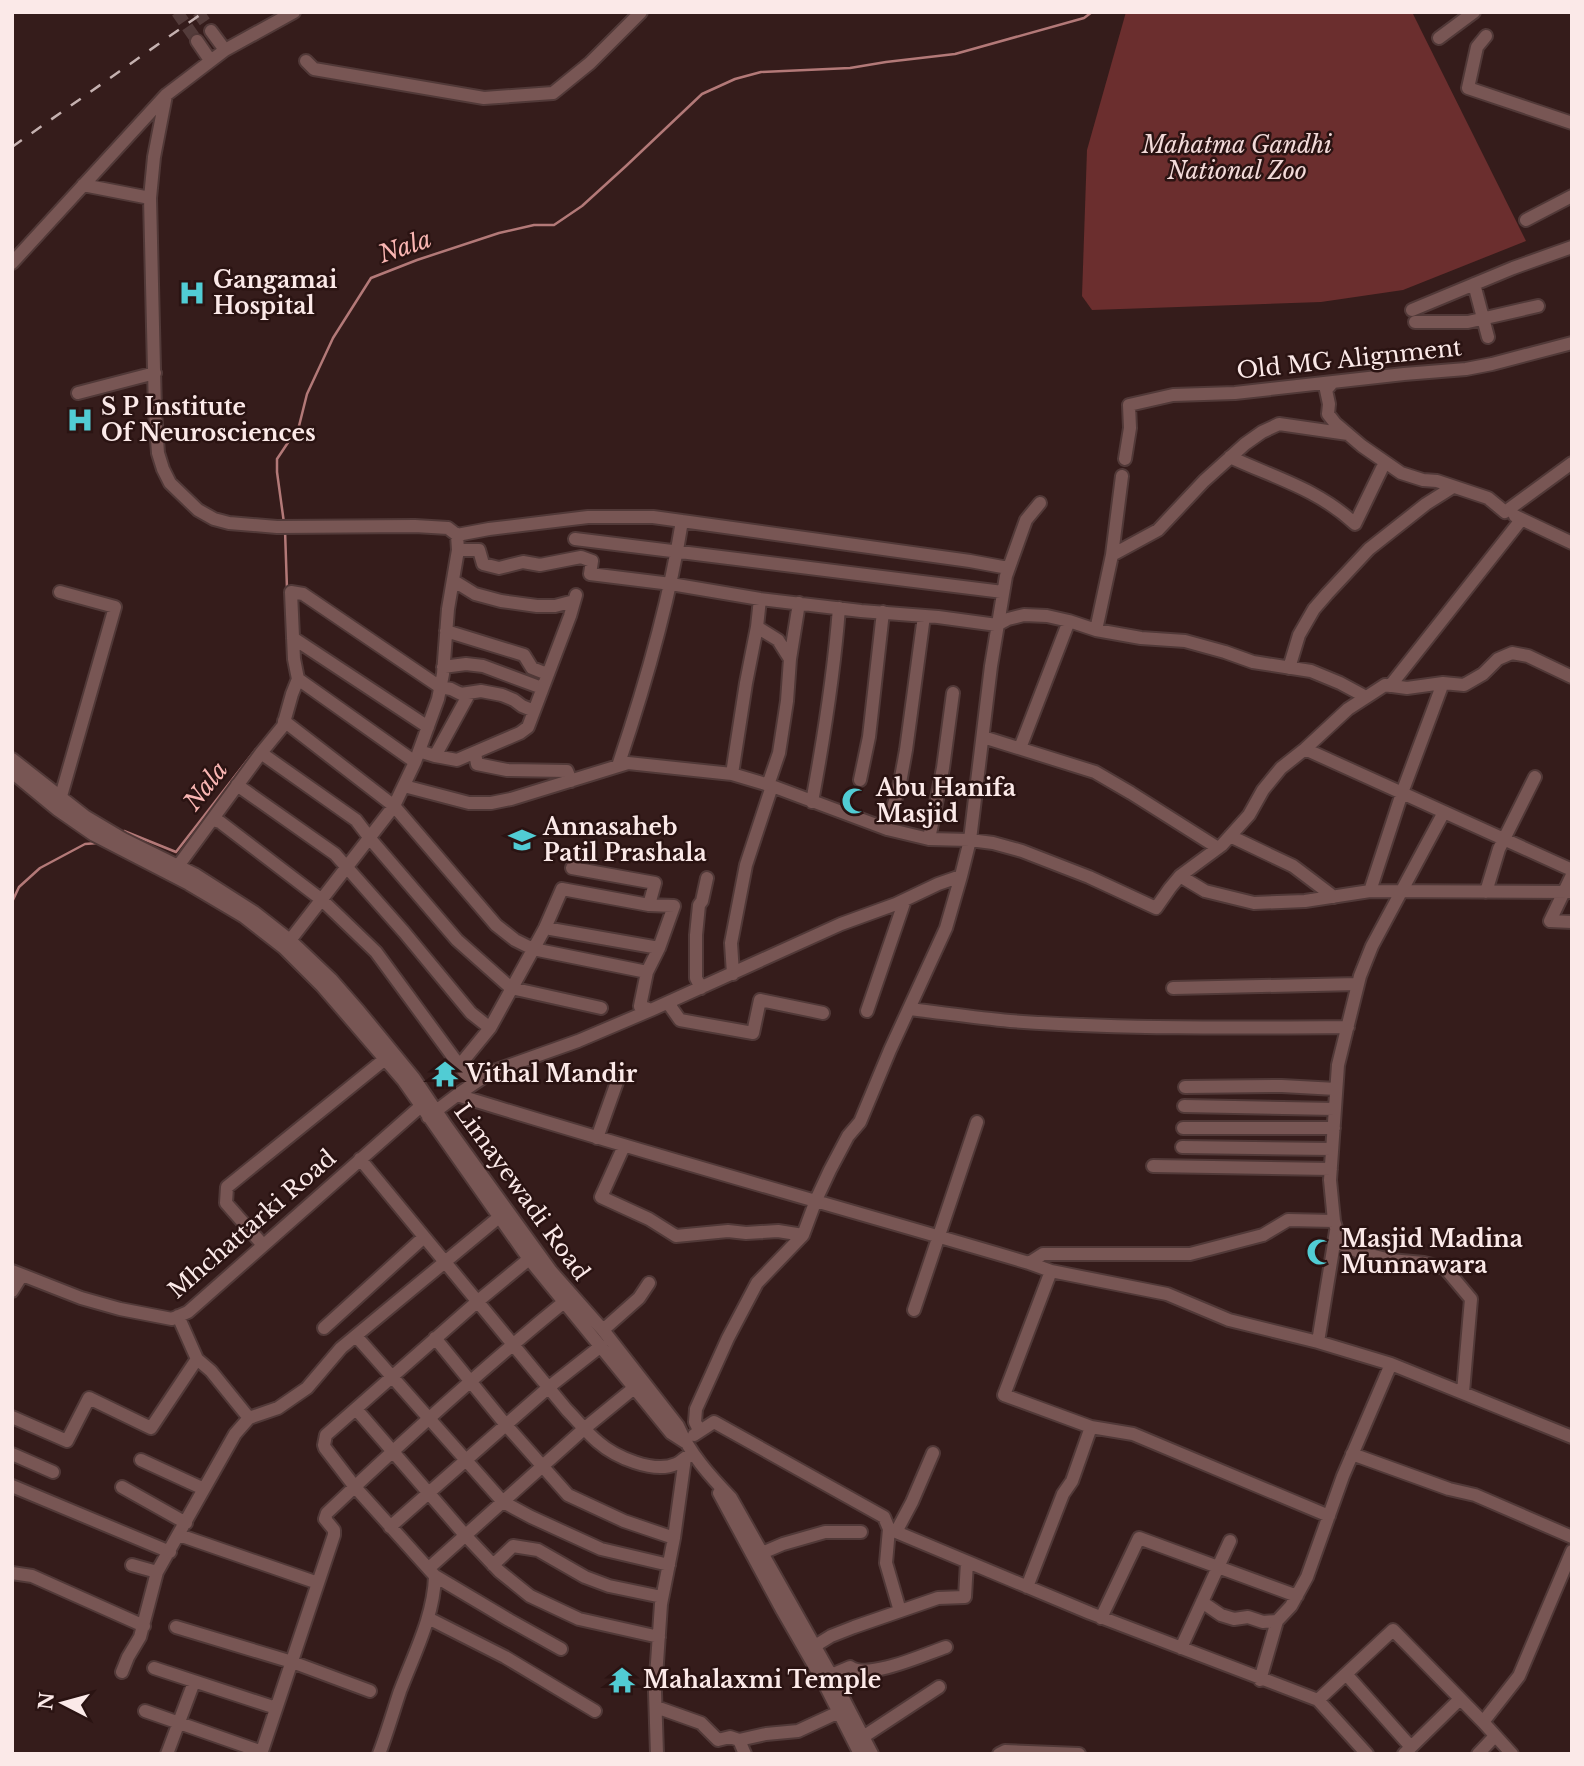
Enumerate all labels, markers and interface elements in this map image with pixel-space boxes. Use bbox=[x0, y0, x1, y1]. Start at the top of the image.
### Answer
park label: Mahatma Gandhi National Zoo bbox=[1141, 131, 1332, 185]
water label: Nala bbox=[374, 224, 435, 269]
place label: Gangamai Hospital bbox=[213, 266, 337, 320]
hospital icon: Gangamai Hospital bbox=[177, 278, 207, 308]
street label: Old MG Alignment bbox=[1235, 333, 1463, 385]
place label: S P Institute Of Neurosciences bbox=[101, 393, 316, 447]
hospital icon: S P Institute Of Neurosciences bbox=[65, 405, 95, 435]
water label: Nala bbox=[177, 755, 234, 817]
place label: Abu Hanifa Masjid bbox=[875, 774, 1016, 828]
mosque icon: Abu Hanifa Masjid bbox=[840, 786, 870, 816]
place label: Annasaheb Patil Prashala bbox=[542, 813, 707, 867]
school or university icon: Annasaheb Patil Prashala bbox=[507, 825, 537, 855]
temple icon: Vithal Mandir bbox=[430, 1059, 460, 1089]
place label: Vithal Mandir bbox=[465, 1060, 638, 1088]
street label: Limayewadi Road bbox=[448, 1098, 596, 1286]
street label: Mhchattarki Road bbox=[163, 1144, 341, 1304]
place label: Masjid Madina Munnawara bbox=[1341, 1225, 1523, 1279]
mosque icon: Masjid Madina Munnawara bbox=[1305, 1237, 1335, 1267]
temple icon: Mahalaxmi Temple bbox=[607, 1665, 637, 1695]
place label: Mahalaxmi Temple bbox=[643, 1666, 881, 1694]
north arrow bbox=[28, 1668, 98, 1738]
text: N bbox=[34, 1691, 59, 1711]

